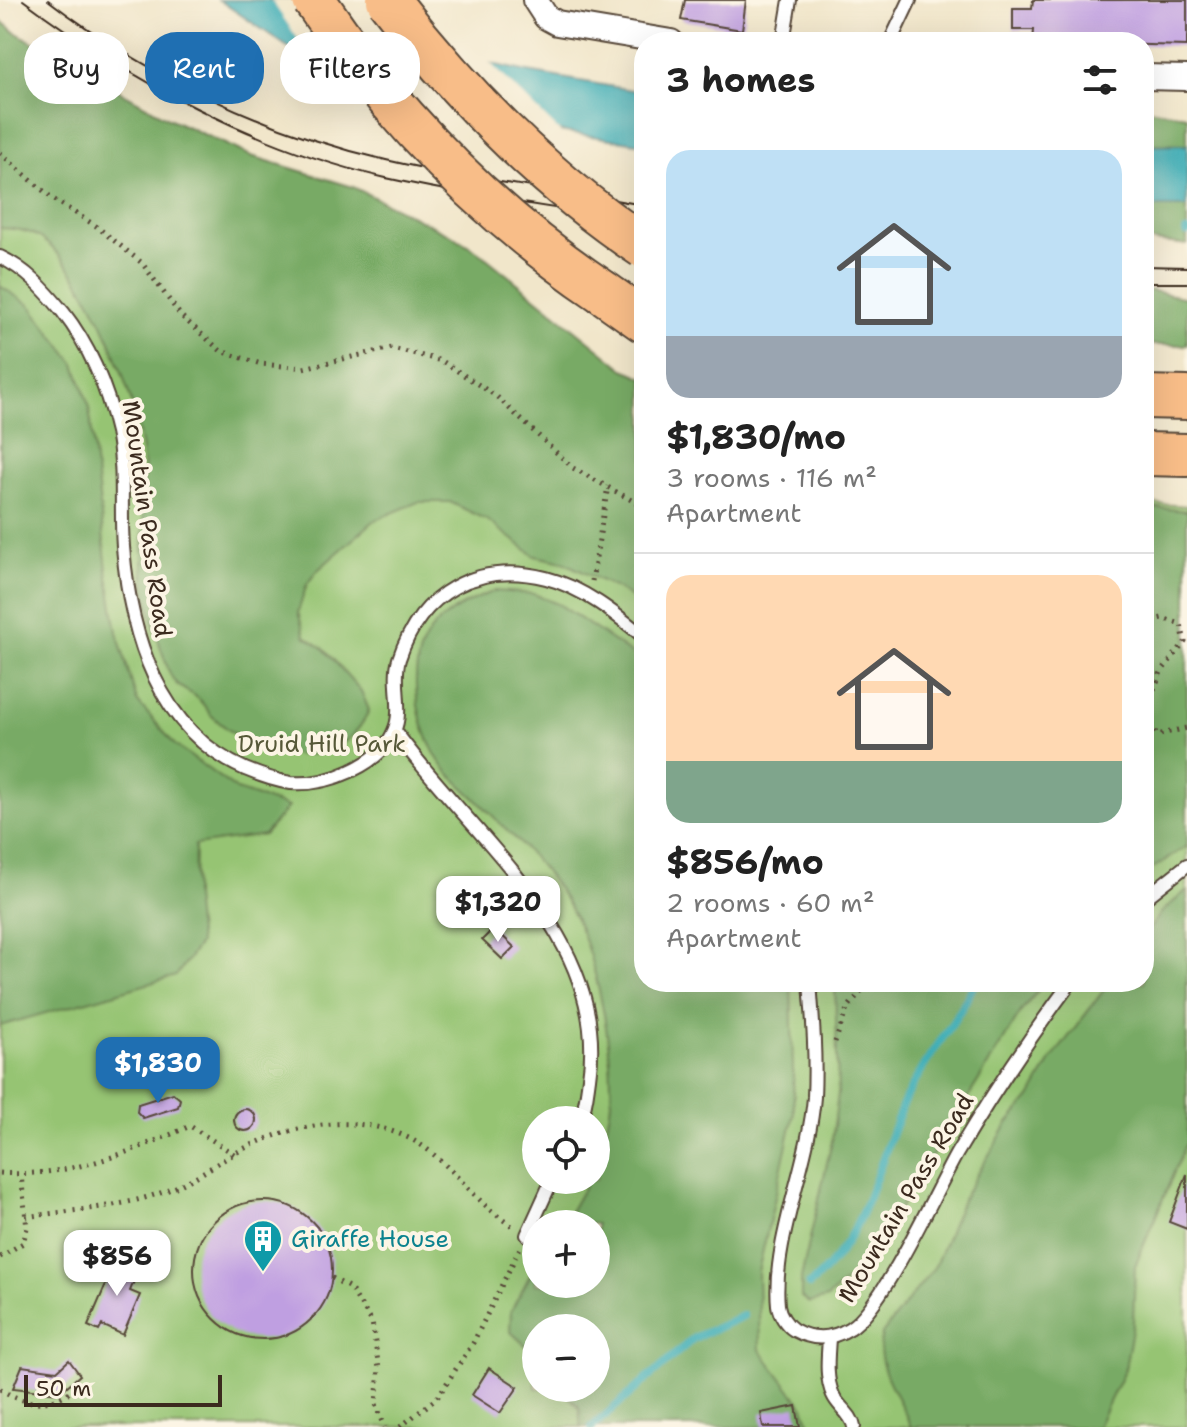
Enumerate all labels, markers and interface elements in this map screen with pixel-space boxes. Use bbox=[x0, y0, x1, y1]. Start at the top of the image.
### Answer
chip: Buy bbox=[24, 32, 129, 104]
chip: Rent bbox=[145, 32, 264, 104]
chip: Filters bbox=[280, 32, 420, 104]
text: 3 homes bbox=[666, 57, 815, 103]
icon: filters bbox=[1078, 58, 1122, 102]
icon: home bbox=[822, 202, 966, 346]
street label: Mountain Pass Road bbox=[115, 398, 179, 640]
text: $1,830/mo bbox=[666, 414, 846, 460]
text: 3 rooms · 116 m² bbox=[666, 460, 877, 495]
text: Apartment bbox=[666, 495, 802, 530]
icon: home bbox=[822, 627, 966, 771]
park label: Druid Hill Park bbox=[238, 728, 406, 760]
text: $856/mo bbox=[666, 839, 824, 885]
pin: $1,320 bbox=[433, 876, 563, 944]
text: $1,320 bbox=[454, 884, 542, 919]
text: 2 rooms · 60 m² bbox=[666, 885, 875, 920]
text: Apartment bbox=[666, 920, 802, 955]
pin: $1,830 bbox=[93, 1037, 223, 1105]
text: $1,830 bbox=[114, 1045, 202, 1080]
street label: Mountain Pass Road bbox=[831, 1087, 981, 1309]
map controls bbox=[522, 1106, 610, 1402]
button: locate bbox=[522, 1106, 610, 1194]
button: + bbox=[522, 1210, 610, 1298]
building icon: Giraffe House bbox=[242, 1218, 284, 1273]
place label: Giraffe House bbox=[291, 1223, 449, 1255]
pin: $856 bbox=[70, 1230, 164, 1298]
text: $856 bbox=[82, 1238, 152, 1273]
button: − bbox=[522, 1314, 610, 1402]
scale bar bbox=[24, 1371, 222, 1407]
text: 50 m bbox=[36, 1374, 91, 1403]

